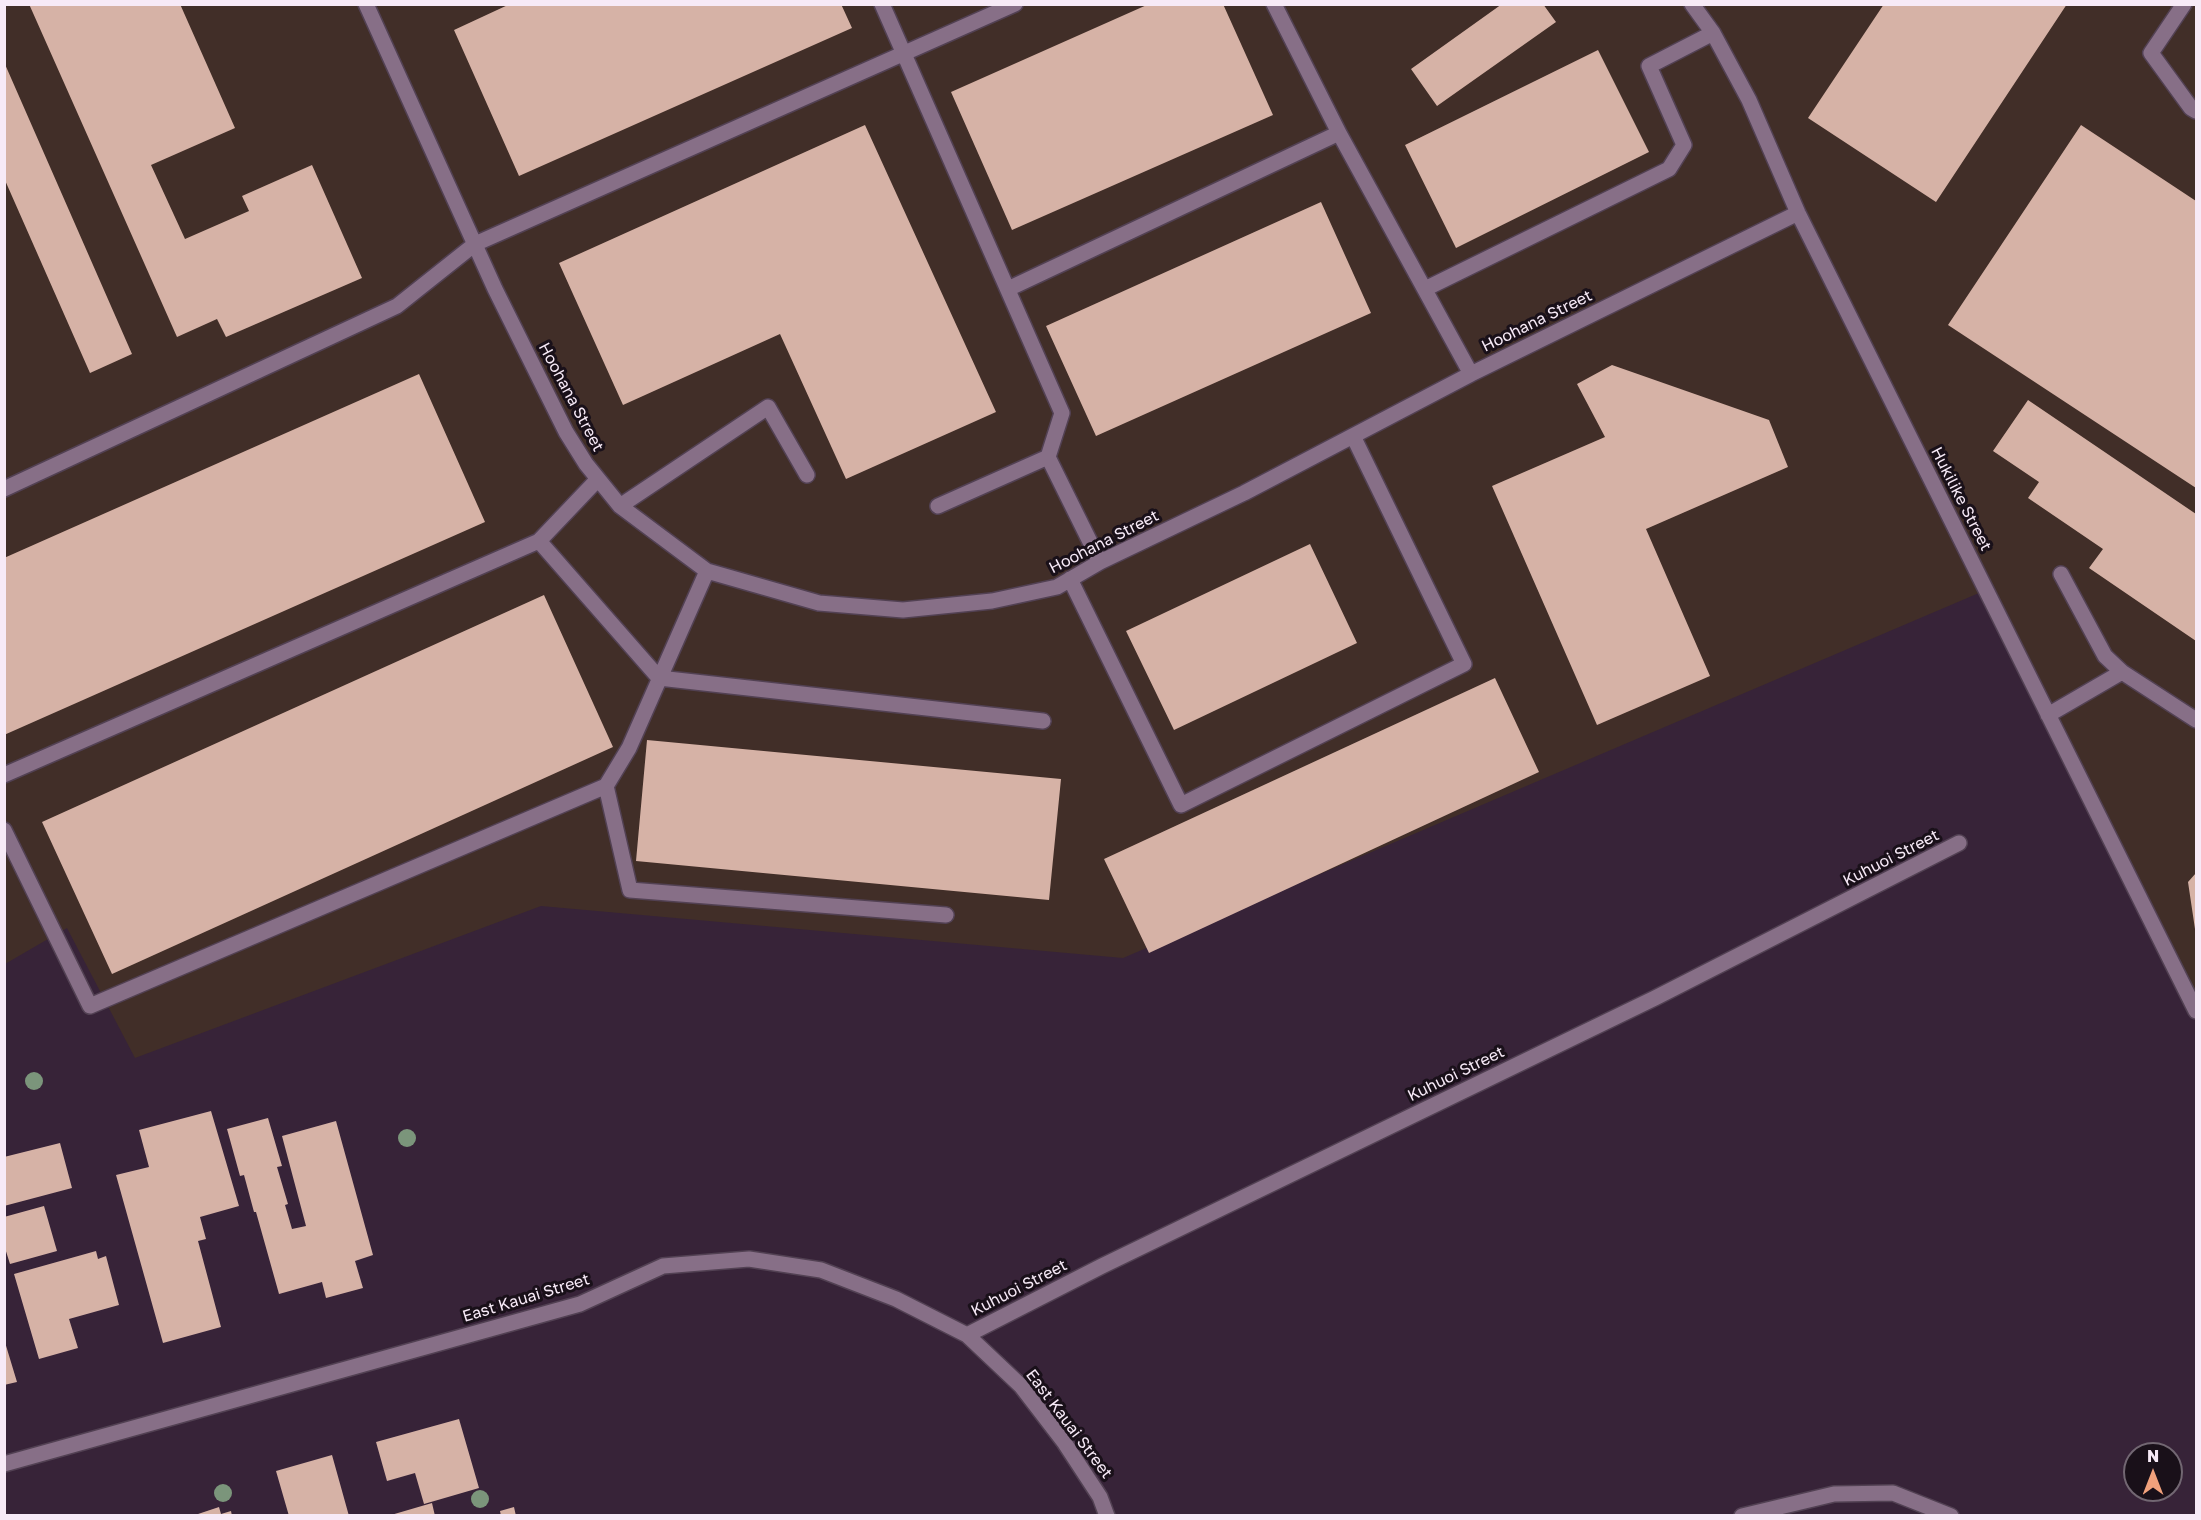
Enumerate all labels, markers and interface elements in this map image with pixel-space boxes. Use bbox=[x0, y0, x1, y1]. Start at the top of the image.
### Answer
street label: Hoohana Street bbox=[1479, 286, 1595, 356]
street label: Hoohana Street bbox=[534, 339, 608, 455]
street label: Hukilike Street bbox=[1927, 444, 1995, 554]
street label: Hoohana Street bbox=[1046, 506, 1162, 578]
street label: Kuhuoi Street bbox=[1840, 826, 1942, 890]
street label: Kuhuoi Street bbox=[1405, 1042, 1507, 1106]
street label: Kuhuoi Street bbox=[968, 1256, 1070, 1320]
street label: East Kauai Street bbox=[460, 1270, 592, 1326]
street label: East Kauai Street bbox=[1022, 1366, 1116, 1482]
north arrow bbox=[2123, 1442, 2183, 1502]
text: N bbox=[2147, 1446, 2159, 1466]

